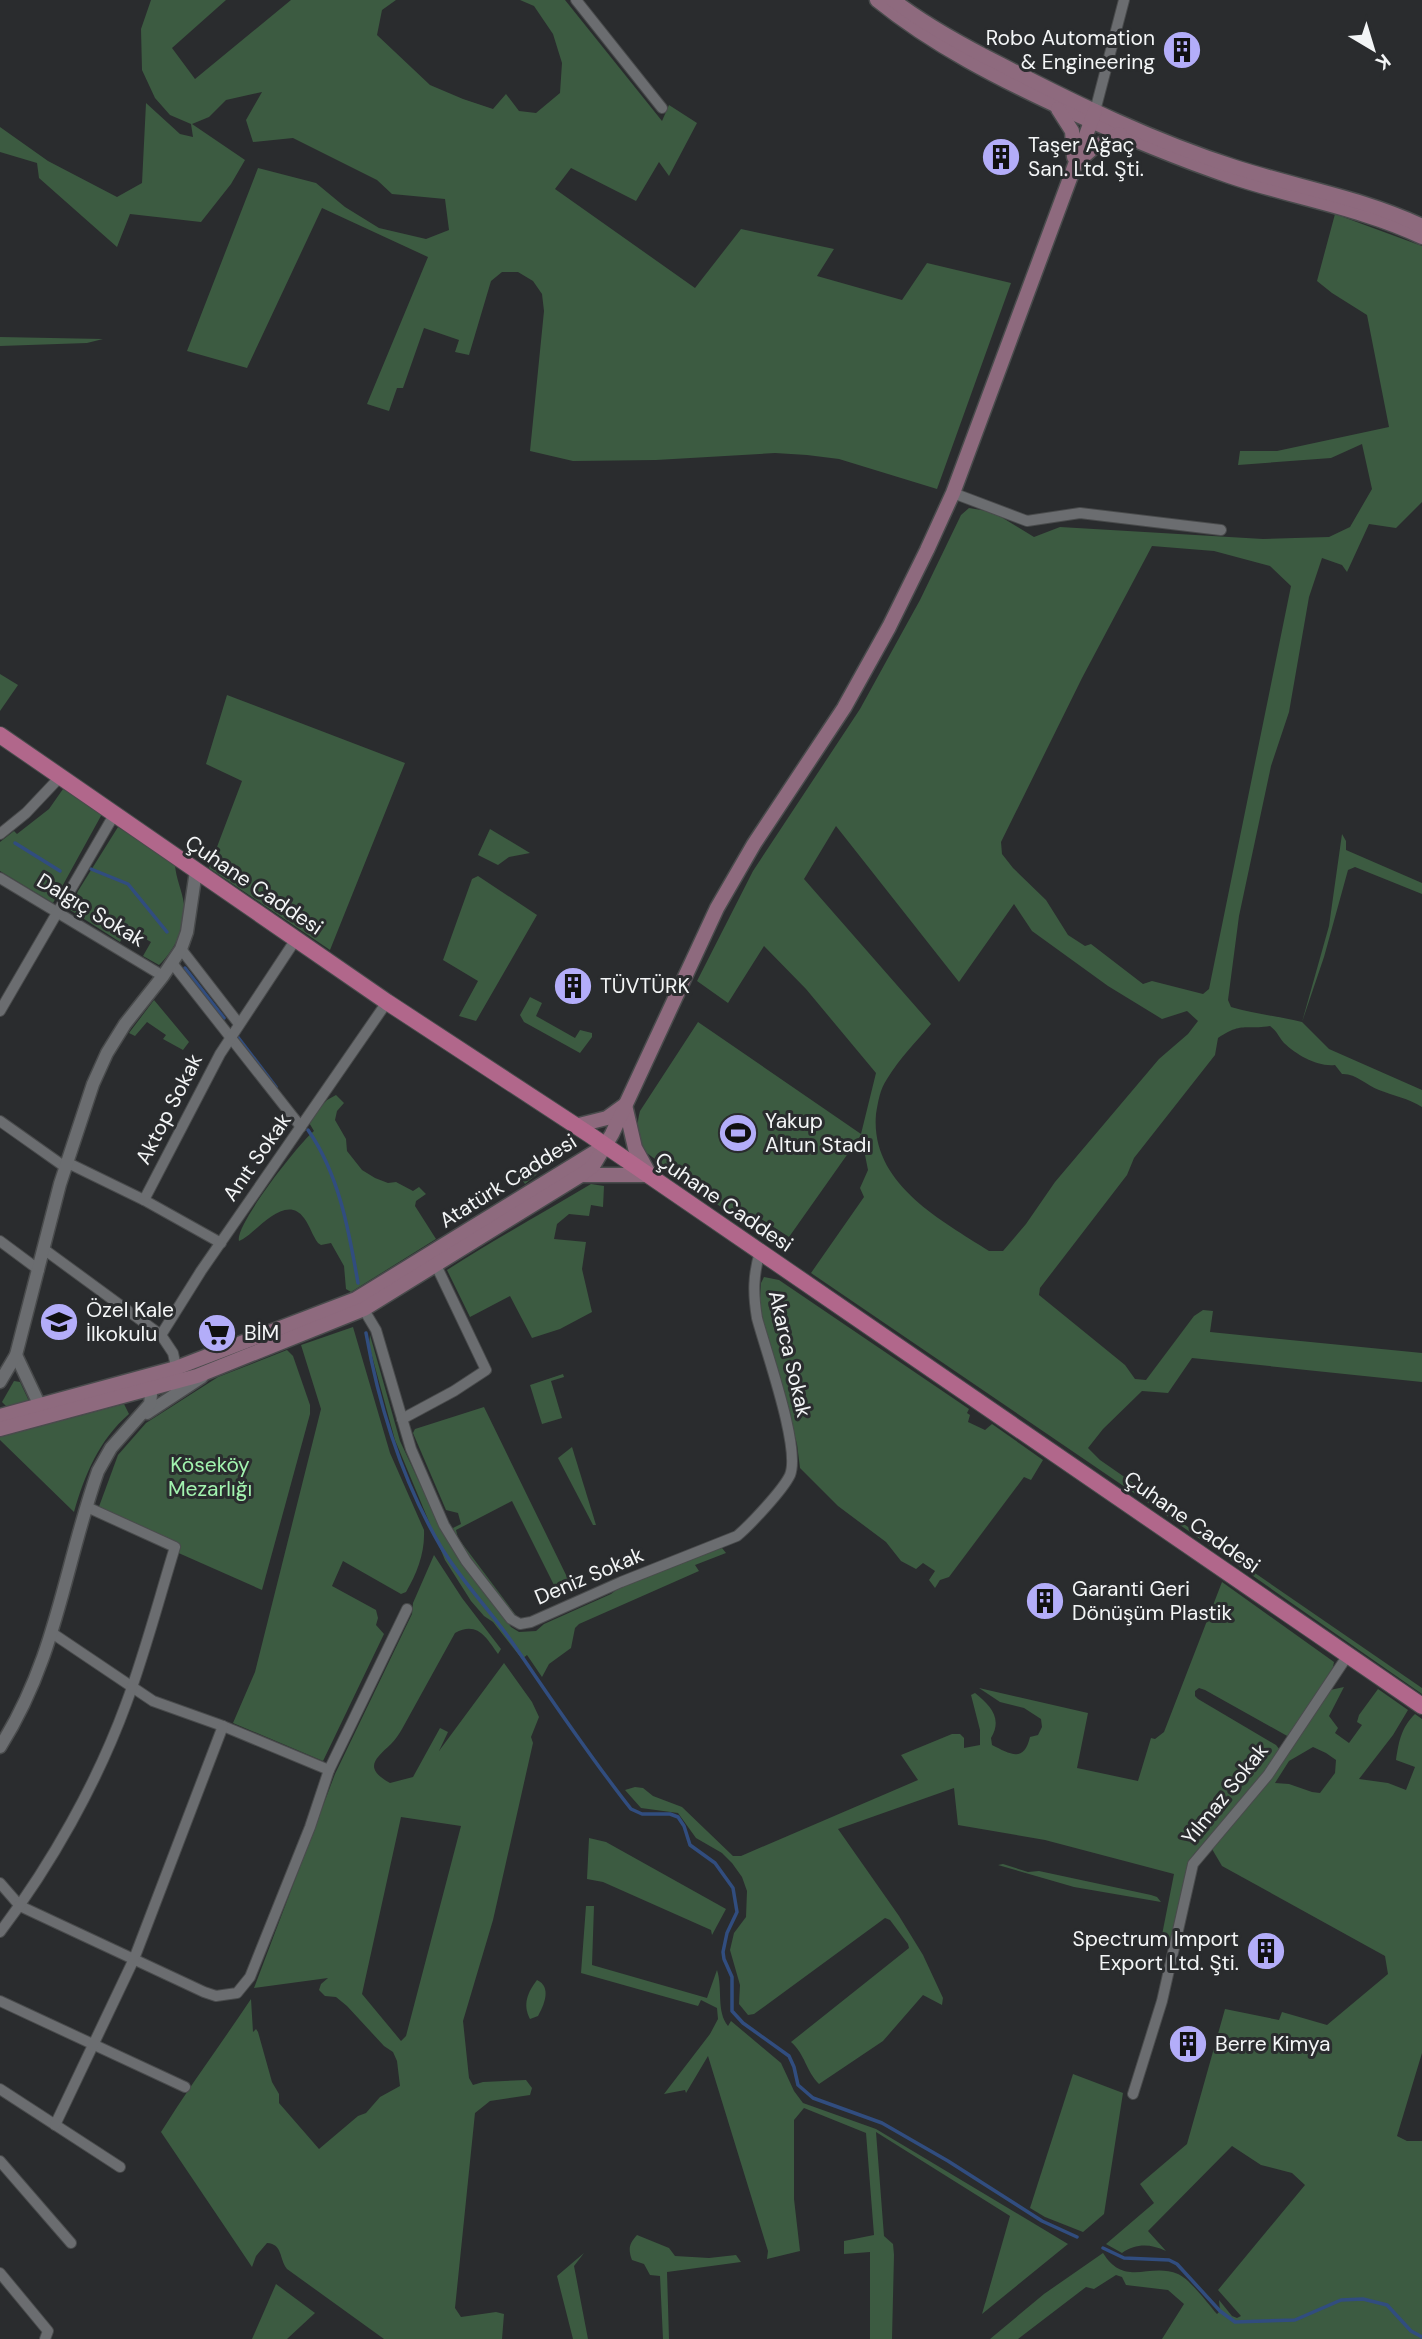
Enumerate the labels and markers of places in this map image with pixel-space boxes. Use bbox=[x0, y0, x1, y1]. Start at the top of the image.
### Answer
place label: Robo Automation & Engineering bbox=[986, 24, 1155, 76]
building icon: Robo Automation & Engineering bbox=[1161, 29, 1203, 71]
place label: Taşer Ağaç San. Ltd. Şti. bbox=[1028, 131, 1144, 183]
building icon: Taşer Ağaç San. Ltd. Şti. bbox=[980, 136, 1022, 178]
building icon: TÜVTÜRK bbox=[552, 965, 594, 1007]
place label: TÜVTÜRK bbox=[600, 972, 690, 1000]
place label: Yakup Altun Stadı bbox=[765, 1107, 871, 1159]
sports icon: Yakup Altun Stadı bbox=[717, 1112, 759, 1154]
place label: Özel Kale İlkokulu bbox=[86, 1296, 174, 1348]
school or university icon: Özel Kale İlkokulu bbox=[38, 1301, 80, 1343]
supermarket icon: BİM bbox=[196, 1312, 238, 1354]
place label: BİM bbox=[244, 1319, 279, 1347]
place label: Garanti Geri Dönüşüm Plastik bbox=[1072, 1575, 1232, 1627]
building icon: Garanti Geri Dönüşüm Plastik bbox=[1024, 1580, 1066, 1622]
place label: Spectrum Import Export Ltd. Şti. bbox=[1072, 1925, 1239, 1977]
building icon: Spectrum Import Export Ltd. Şti. bbox=[1245, 1930, 1287, 1972]
building icon: Berre Kimya bbox=[1167, 2023, 1209, 2065]
place label: Berre Kimya bbox=[1215, 2030, 1330, 2058]

